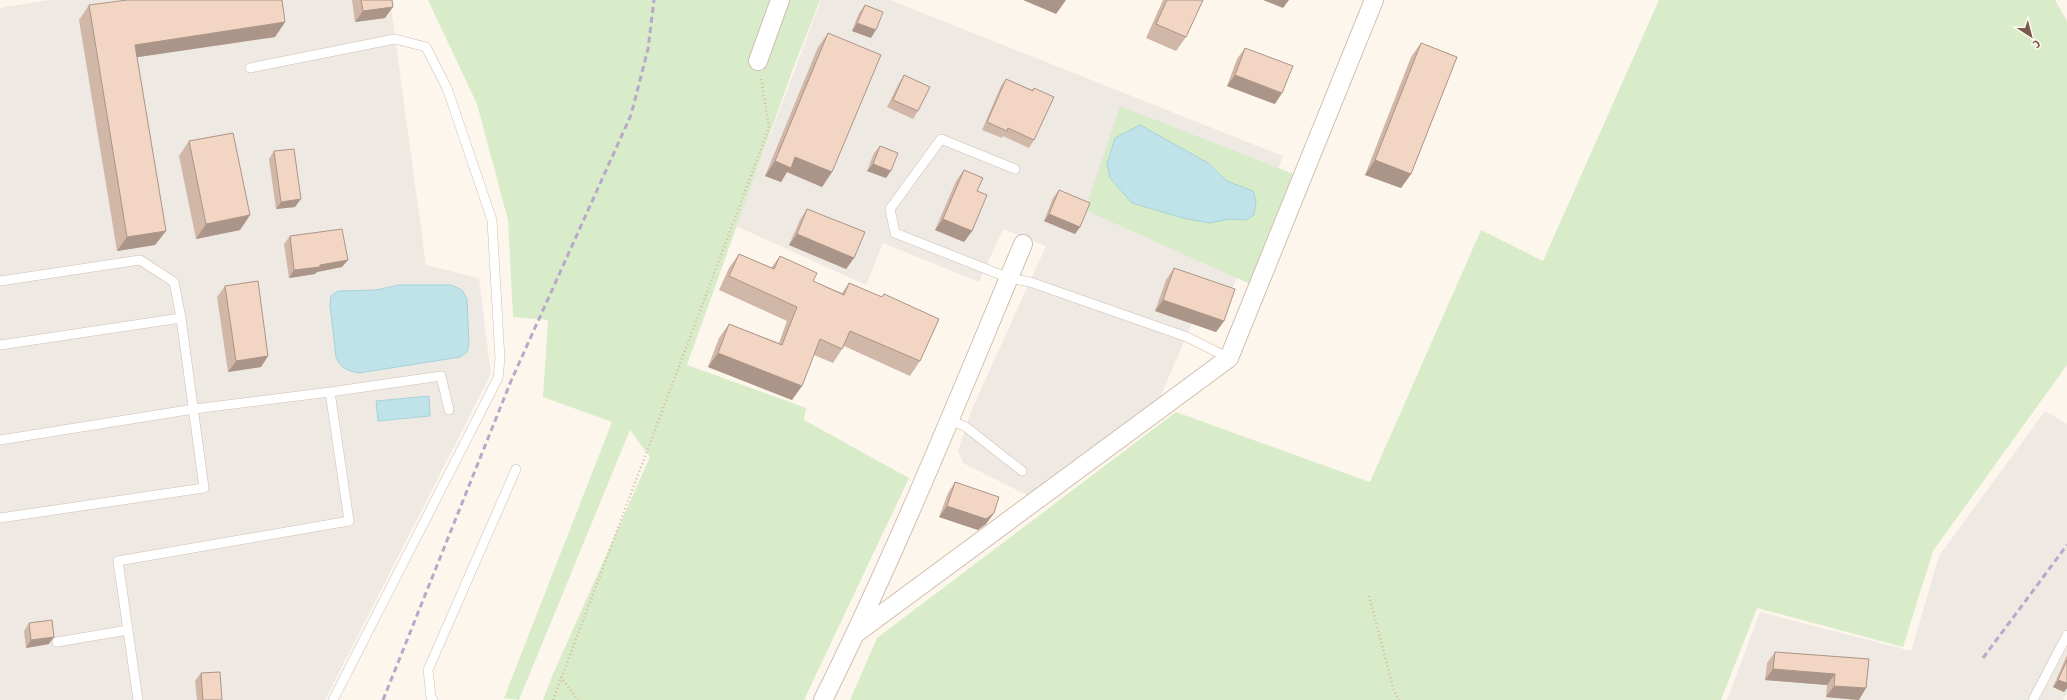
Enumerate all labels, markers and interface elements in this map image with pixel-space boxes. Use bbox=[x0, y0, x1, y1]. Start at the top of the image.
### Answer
north arrow bbox=[2011, 16, 2051, 56]
text: С bbox=[2030, 37, 2043, 51]

